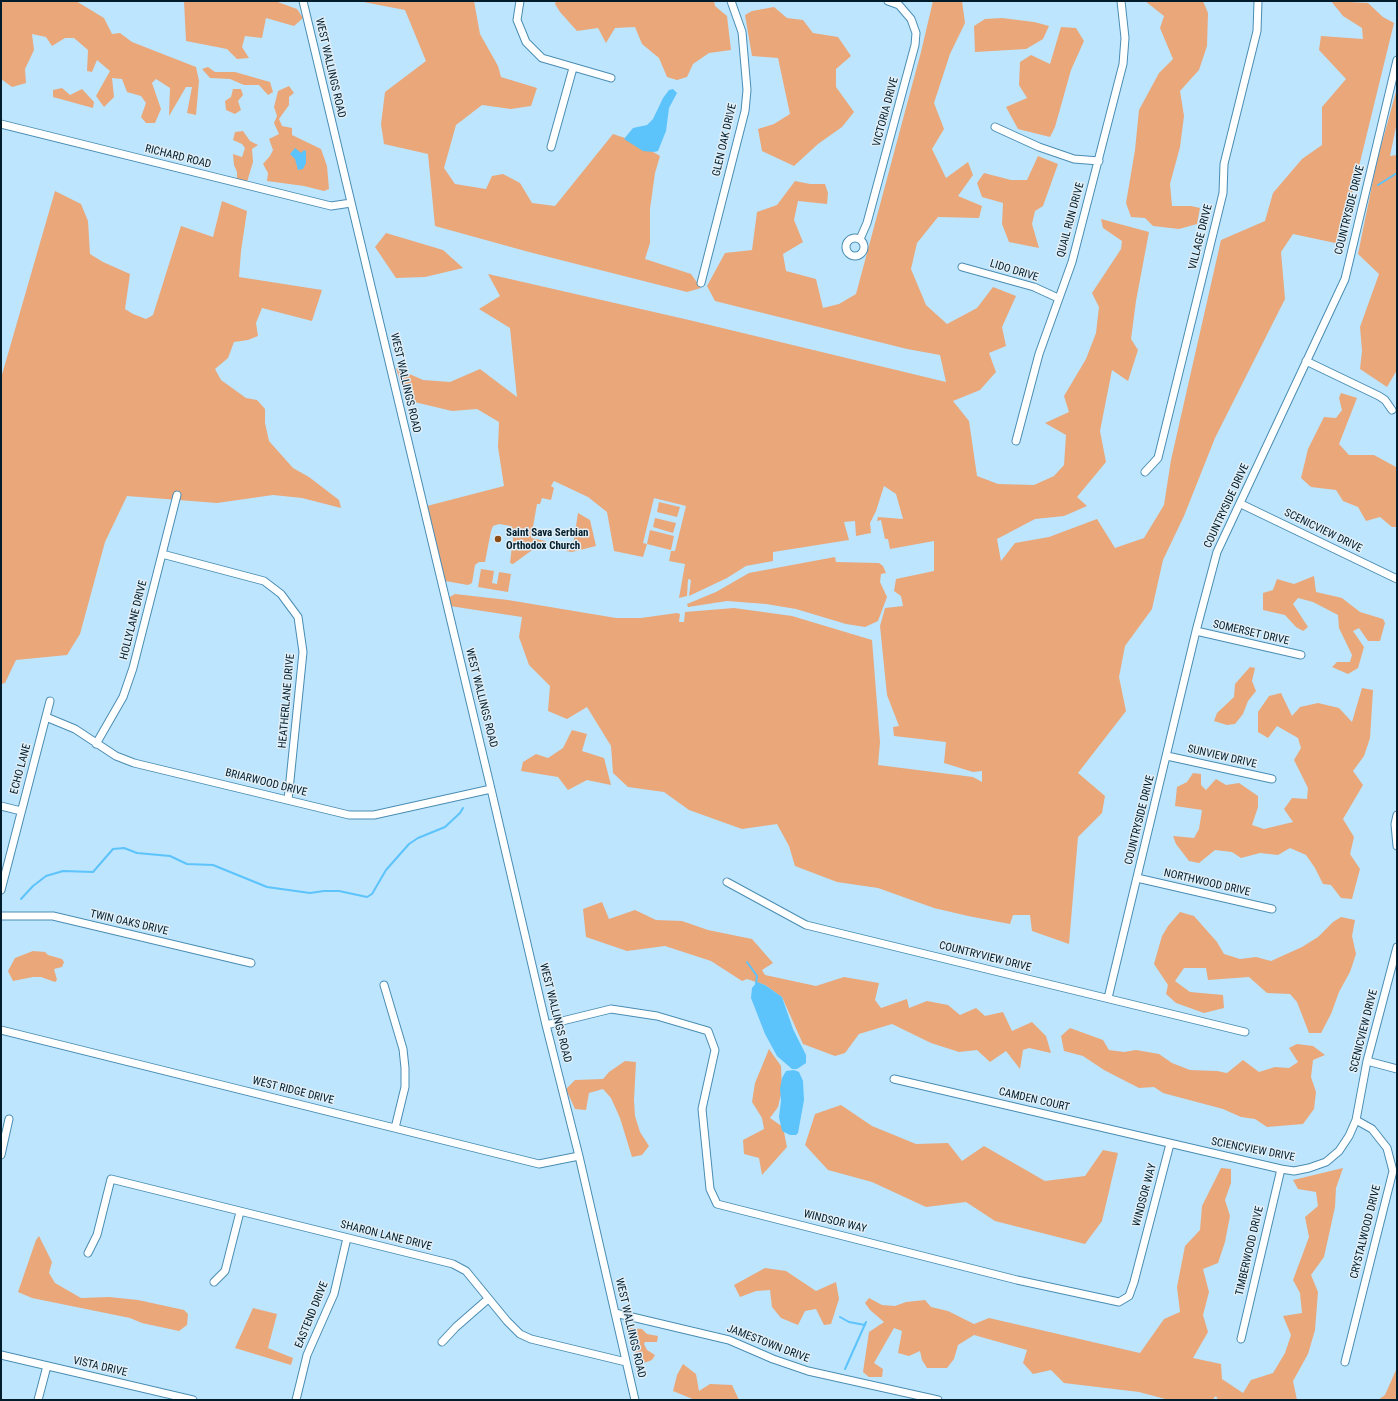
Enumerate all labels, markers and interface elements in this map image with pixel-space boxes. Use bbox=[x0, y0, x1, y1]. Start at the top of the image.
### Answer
street label: WEST WALLINGS ROAD bbox=[312, 17, 348, 119]
street label: VICTORIA DRIVE bbox=[870, 76, 902, 148]
street label: GLEN OAK DRIVE bbox=[710, 102, 740, 178]
street label: RICHARD ROAD bbox=[144, 142, 212, 172]
street label: COUNTRYSIDE DRIVE bbox=[1332, 164, 1368, 256]
street label: QUAIL RUN DRIVE bbox=[1055, 181, 1087, 259]
street label: VILLAGE DRIVE bbox=[1187, 203, 1215, 271]
street label: LIDO DRIVE bbox=[988, 257, 1040, 285]
street label: WEST WALLINGS ROAD bbox=[387, 332, 423, 434]
street label: COUNTRYSIDE DRIVE bbox=[1202, 462, 1252, 550]
street label: SCENICVIEW DRIVE bbox=[1282, 506, 1364, 556]
place label: Saint Sava Serbian Orthodox Church bbox=[506, 526, 588, 552]
marker: Saint Sava Serbian Orthodox Church bbox=[493, 534, 503, 544]
street label: HOLLYLANE DRIVE bbox=[118, 579, 150, 661]
street label: SOMERSET DRIVE bbox=[1212, 618, 1290, 648]
street label: WEST WALLINGS ROAD bbox=[462, 647, 500, 749]
street label: HEATHERLANE DRIVE bbox=[276, 653, 298, 749]
street label: ECHO LANE bbox=[8, 742, 34, 796]
street label: SUNVIEW DRIVE bbox=[1186, 743, 1258, 771]
street label: BRIARWOOD DRIVE bbox=[224, 766, 308, 800]
street label: COUNTRYSIDE DRIVE bbox=[1122, 774, 1158, 866]
street label: NORTHWOOD DRIVE bbox=[1163, 867, 1251, 899]
street label: TWIN OAKS DRIVE bbox=[89, 908, 169, 938]
street label: COUNTRYVIEW DRIVE bbox=[937, 939, 1033, 975]
street label: WEST WALLINGS ROAD bbox=[536, 962, 574, 1064]
street label: SCENICVIEW DRIVE bbox=[1347, 988, 1381, 1074]
street label: WEST RIDGE DRIVE bbox=[251, 1074, 335, 1108]
street label: CAMDEN COURT bbox=[997, 1085, 1071, 1115]
street label: SCIENCVIEW DRIVE bbox=[1210, 1135, 1296, 1165]
street label: WINDSOR WAY bbox=[1130, 1162, 1160, 1228]
street label: CRYSTALWOOD DRIVE bbox=[1348, 1184, 1384, 1280]
street label: TIMBERWOOD DRIVE bbox=[1233, 1205, 1267, 1297]
street label: WINDSOR WAY bbox=[802, 1208, 868, 1236]
street label: SHARON LANE DRIVE bbox=[339, 1218, 433, 1254]
street label: WEST WALLINGS ROAD bbox=[612, 1277, 648, 1379]
street label: EASTEND DRIVE bbox=[293, 1280, 331, 1350]
street label: JAMESTOWN DRIVE bbox=[725, 1322, 811, 1366]
street label: VISTA DRIVE bbox=[72, 1354, 128, 1380]

